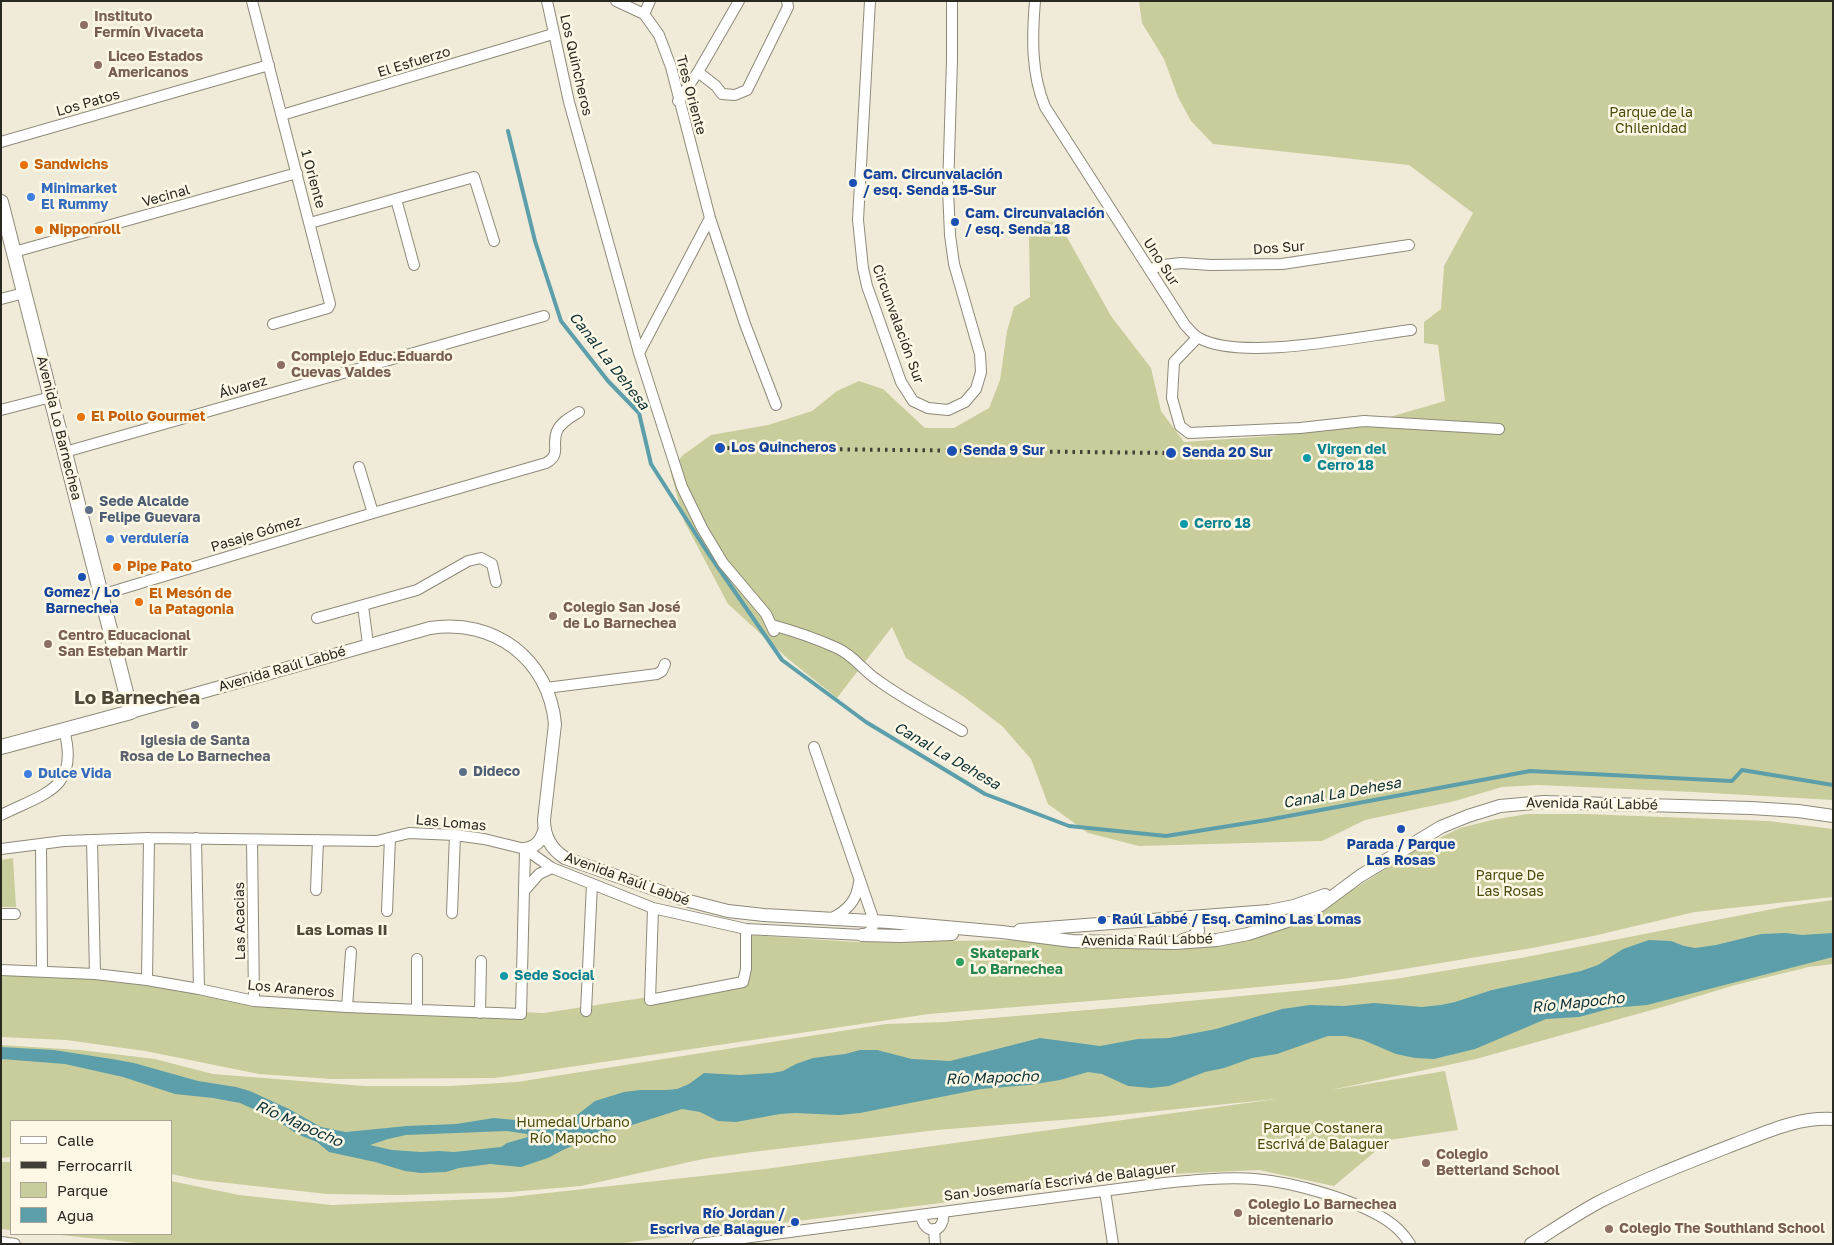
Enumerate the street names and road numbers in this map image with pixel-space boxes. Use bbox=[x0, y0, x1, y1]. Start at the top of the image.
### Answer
street label: Los Quincheros bbox=[556, 13, 596, 117]
street label: El Esfuerzo bbox=[376, 43, 452, 81]
street label: Tres Oriente bbox=[672, 53, 710, 137]
street label: Los Patos bbox=[54, 86, 122, 120]
street label: 1 Oriente bbox=[297, 148, 329, 210]
street label: Vecinal bbox=[140, 181, 192, 211]
street label: Uno Sur bbox=[1139, 235, 1183, 289]
street label: Dos Sur bbox=[1252, 238, 1306, 258]
street label: Circunvalación Sur bbox=[869, 262, 927, 386]
street label: Avenida Lo Barnechea bbox=[33, 354, 85, 502]
street label: Álvarez bbox=[217, 372, 269, 402]
street label: Pasaje Gómez bbox=[209, 512, 303, 556]
street label: Avenida Raúl Labbé bbox=[216, 643, 348, 695]
street label: Avenida Raúl Labbé bbox=[1526, 794, 1658, 814]
street label: Las Lomas bbox=[415, 812, 487, 834]
street label: Avenida Raúl Labbé bbox=[562, 849, 692, 909]
street label: Las Acacias bbox=[231, 882, 249, 960]
street label: Avenida Raúl Labbé bbox=[1081, 930, 1213, 950]
street label: Los Araneros bbox=[247, 977, 335, 1001]
street label: San Josemaría Escrivá de Balaguer bbox=[943, 1159, 1177, 1205]

